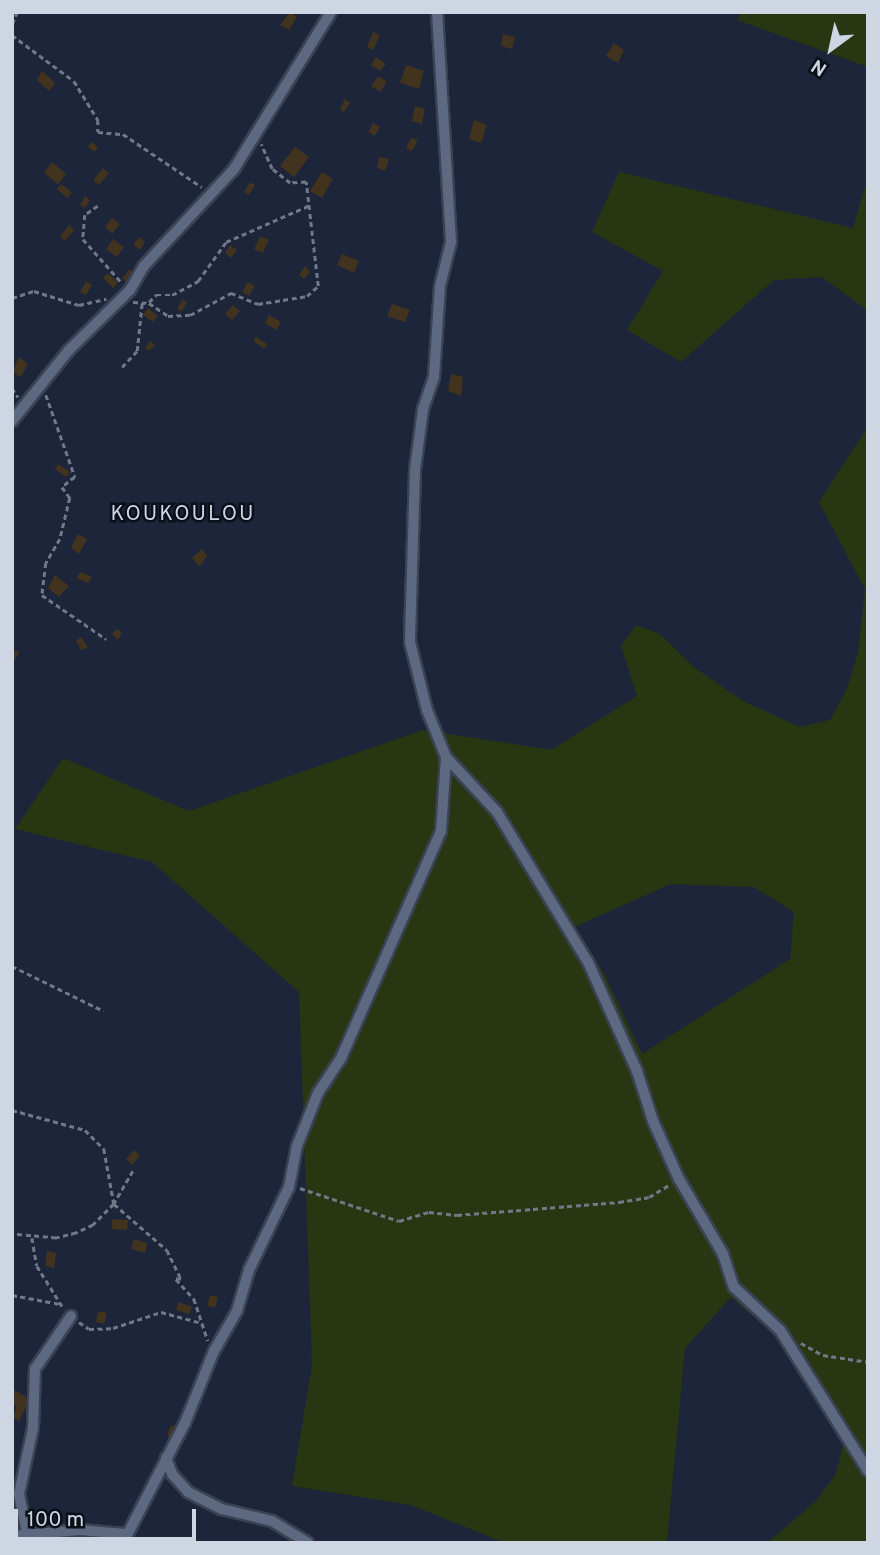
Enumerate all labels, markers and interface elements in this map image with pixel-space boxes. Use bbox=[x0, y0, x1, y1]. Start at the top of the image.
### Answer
north arrow bbox=[796, 14, 866, 84]
text: N bbox=[807, 53, 832, 80]
district label: KOUKOULOU bbox=[112, 502, 254, 528]
scale bar bbox=[18, 1496, 200, 1540]
text: 100 m bbox=[27, 1507, 84, 1534]

